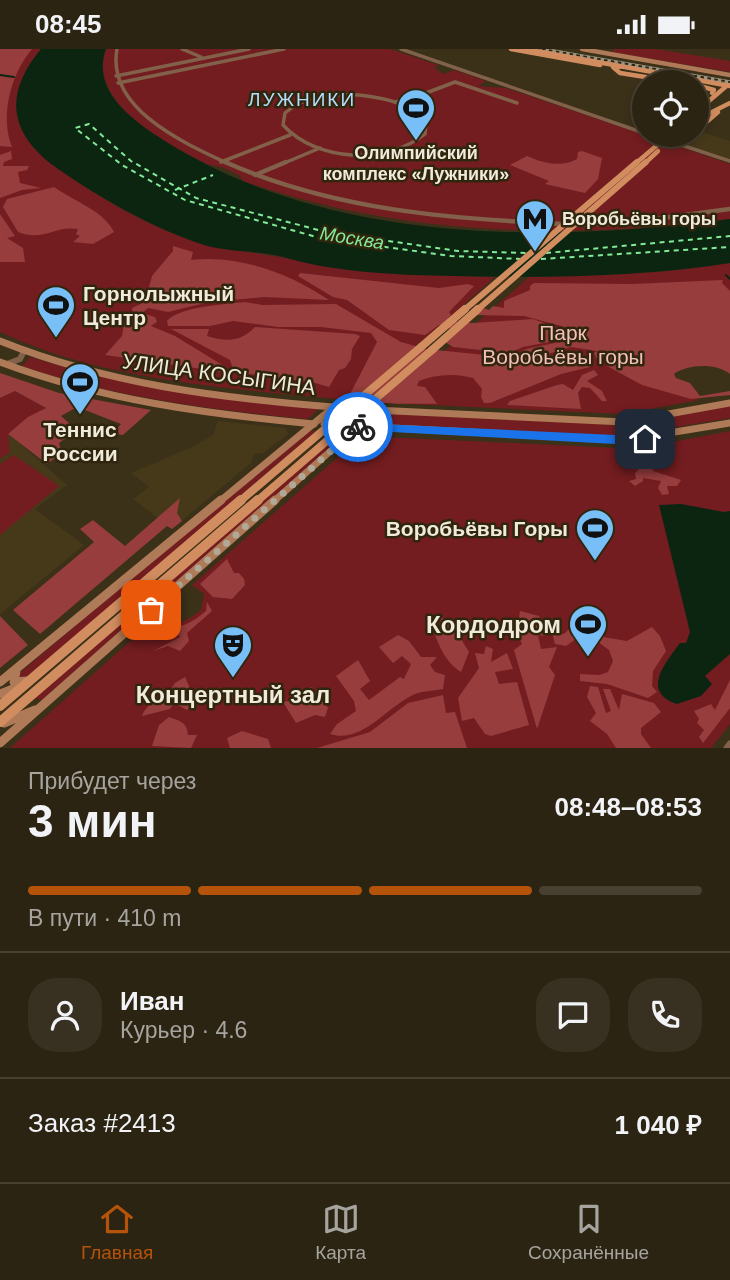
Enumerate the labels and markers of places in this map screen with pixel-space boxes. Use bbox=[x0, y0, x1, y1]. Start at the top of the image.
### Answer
sports icon: Олимпийский комплекс «Лужники» bbox=[395, 87, 437, 142]
place label: Олимпийский комплекс «Лужники» bbox=[323, 143, 509, 184]
metro station icon: Воробьёвы горы bbox=[514, 198, 556, 253]
place label: Воробьёвы горы bbox=[562, 209, 716, 229]
place label: Горнолыжный Центр bbox=[83, 282, 234, 329]
sports icon: Горнолыжный Центр bbox=[35, 284, 77, 339]
sports icon: Теннис России bbox=[59, 361, 101, 416]
pin bbox=[615, 409, 675, 469]
place label: Теннис России bbox=[42, 418, 118, 465]
sports icon: Воробьёвы Горы bbox=[574, 507, 616, 562]
place label: Воробьёвы Горы bbox=[386, 517, 568, 540]
pin bbox=[121, 580, 181, 640]
sports icon: Кордодром bbox=[567, 603, 609, 658]
place label: Кордодром bbox=[426, 611, 561, 638]
theatre icon: Концертный зал bbox=[212, 624, 254, 679]
place label: Концертный зал bbox=[136, 681, 330, 708]

